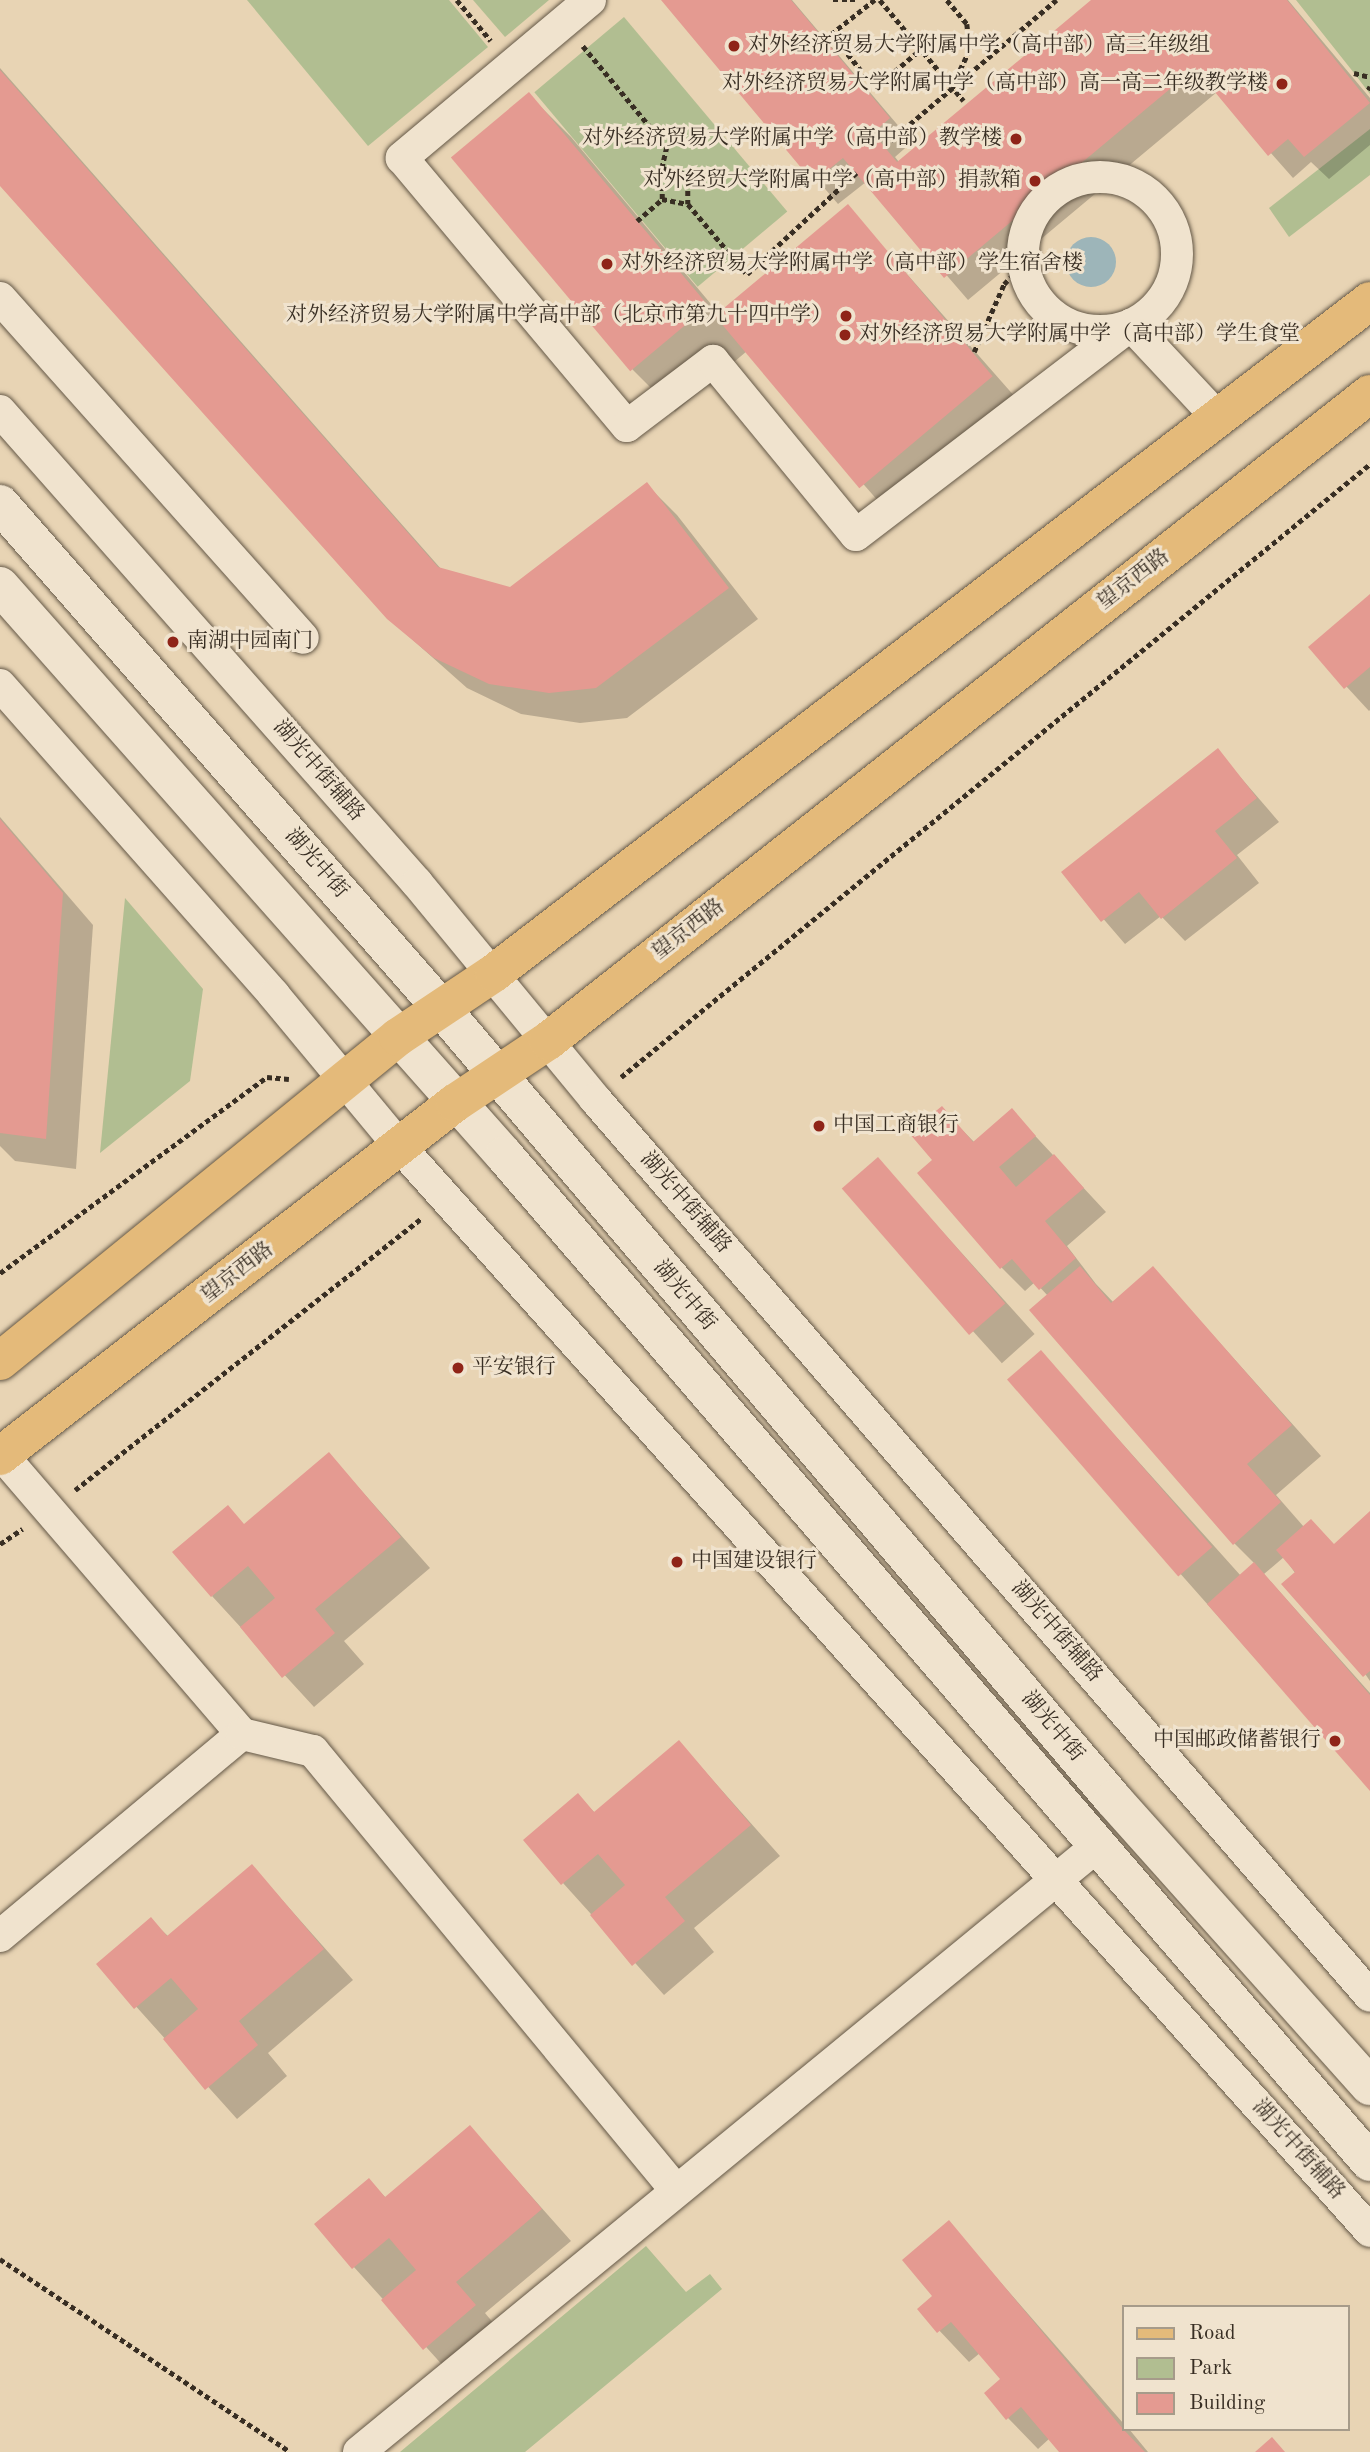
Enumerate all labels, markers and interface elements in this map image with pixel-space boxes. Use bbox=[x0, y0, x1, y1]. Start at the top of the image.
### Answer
place label: 对外经济贸易大学附属中学（高中部）高三年级组 bbox=[748, 33, 1210, 59]
marker: 对外经济贸易大学附属中学（高中部）高三年级组 bbox=[726, 38, 742, 54]
place label: 对外经济贸易大学附属中学（高中部）高一高二年级教学楼 bbox=[722, 71, 1268, 97]
marker: 对外经济贸易大学附属中学（高中部）高一高二年级教学楼 bbox=[1274, 76, 1290, 92]
place label: 对外经济贸易大学附属中学（高中部）教学楼 bbox=[582, 126, 1002, 152]
marker: 对外经济贸易大学附属中学（高中部）教学楼 bbox=[1008, 131, 1024, 147]
place label: 对外经贸大学附属中学（高中部）捐款箱 bbox=[643, 168, 1021, 194]
marker: 对外经贸大学附属中学（高中部）捐款箱 bbox=[1027, 173, 1043, 189]
place label: 对外经济贸易大学附属中学（高中部）学生宿舍楼 bbox=[621, 251, 1083, 277]
marker: 对外经济贸易大学附属中学（高中部）学生宿舍楼 bbox=[599, 256, 615, 272]
place label: 对外经济贸易大学附属中学高中部（北京市第九十四中学） bbox=[286, 303, 832, 329]
marker: 对外经济贸易大学附属中学高中部（北京市第九十四中学） bbox=[838, 308, 854, 324]
place label: 对外经济贸易大学附属中学（高中部）学生食堂 bbox=[859, 322, 1300, 348]
marker: 对外经济贸易大学附属中学（高中部）学生食堂 bbox=[837, 327, 853, 343]
street label: 望京西路 bbox=[1093, 544, 1175, 616]
place label: 南湖中园南门 bbox=[187, 629, 313, 655]
marker: 南湖中园南门 bbox=[165, 634, 181, 650]
street label: 湖光中街辅路 bbox=[267, 715, 369, 827]
street label: 湖光中街 bbox=[279, 824, 353, 904]
street label: 望京西路 bbox=[648, 894, 730, 966]
place label: 中国工商银行 bbox=[833, 1113, 959, 1139]
marker: 中国工商银行 bbox=[811, 1118, 827, 1134]
street label: 湖光中街辅路 bbox=[634, 1147, 736, 1259]
street label: 望京西路 bbox=[197, 1237, 279, 1309]
street label: 湖光中街 bbox=[647, 1256, 721, 1336]
place label: 平安银行 bbox=[472, 1355, 556, 1381]
marker: 平安银行 bbox=[450, 1360, 466, 1376]
place label: 中国建设银行 bbox=[691, 1549, 817, 1575]
marker: 中国建设银行 bbox=[669, 1554, 685, 1570]
street label: 湖光中街辅路 bbox=[1005, 1576, 1107, 1688]
street label: 湖光中街 bbox=[1015, 1687, 1089, 1767]
place label: 中国邮政储蓄银行 bbox=[1153, 1728, 1321, 1754]
marker: 中国邮政储蓄银行 bbox=[1327, 1733, 1343, 1749]
street label: 湖光中街辅路 bbox=[1246, 2095, 1350, 2205]
legend bbox=[1122, 2305, 1349, 2431]
text: Road bbox=[1189, 2323, 1236, 2344]
text: Park bbox=[1189, 2358, 1232, 2379]
text: Building bbox=[1189, 2393, 1265, 2414]

